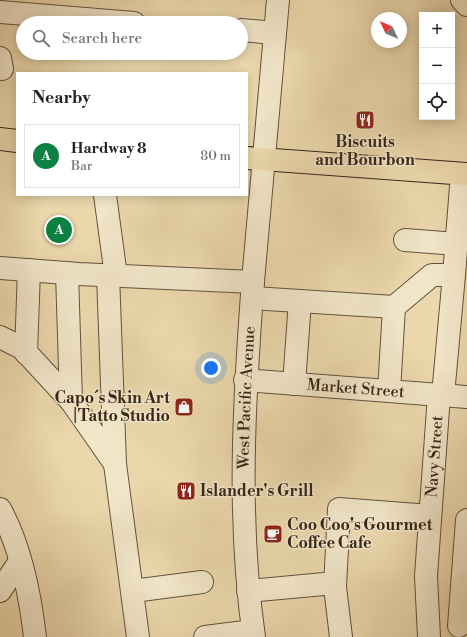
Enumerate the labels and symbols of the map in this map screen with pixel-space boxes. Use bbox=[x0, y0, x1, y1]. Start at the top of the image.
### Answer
north arrow bbox=[371, 12, 407, 48]
restaurant icon: Biscuits and Bourbon bbox=[354, 109, 376, 131]
place label: Biscuits and Bourbon bbox=[315, 132, 415, 170]
pin: A bbox=[46, 215, 72, 245]
street label: West Pacific Avenue bbox=[234, 325, 260, 470]
your location bbox=[201, 358, 221, 378]
street label: Market Street bbox=[306, 375, 406, 402]
place label: Capo´s Skin Art |Tatto Studio bbox=[55, 388, 170, 426]
shop icon: Capo´s Skin Art |Tatto Studio bbox=[173, 396, 195, 418]
street label: Navy Street bbox=[422, 414, 448, 498]
restaurant icon: Islander's Grill bbox=[175, 480, 197, 502]
place label: Islander's Grill bbox=[200, 481, 314, 501]
place label: Coo Coo's Gourmet Coffee Cafe bbox=[287, 515, 433, 553]
cafe icon: Coo Coo's Gourmet Coffee Cafe bbox=[262, 523, 284, 545]

